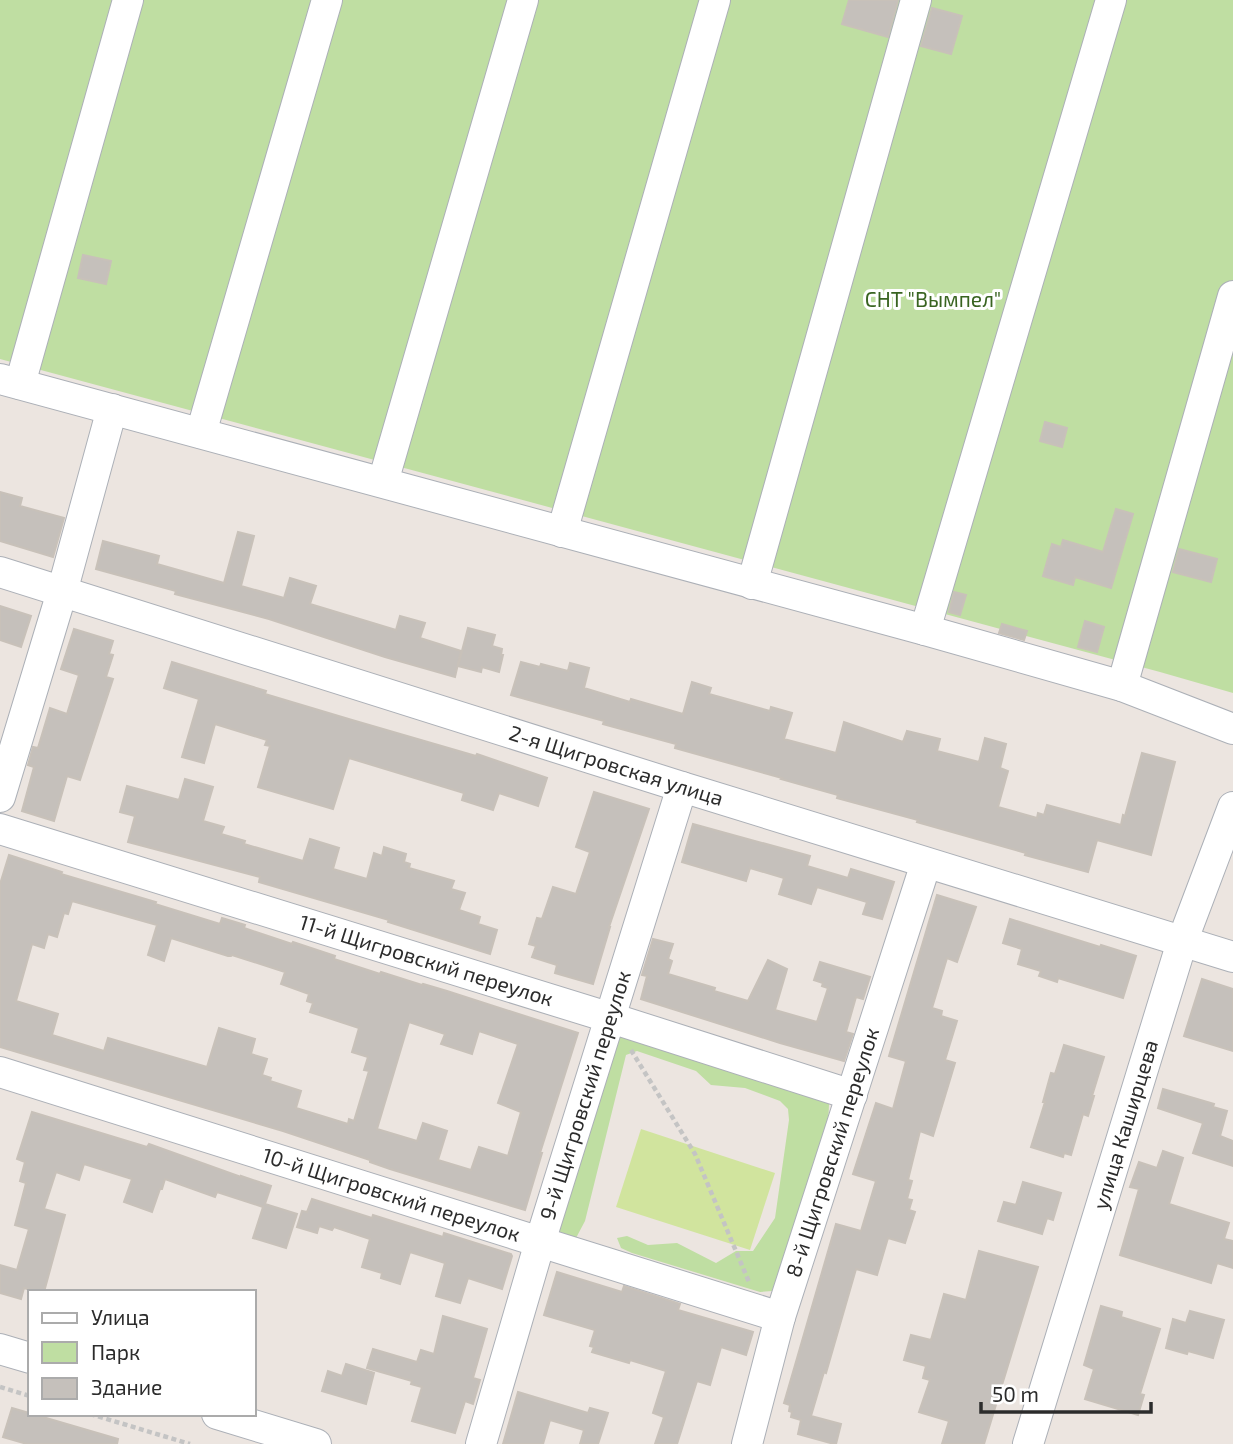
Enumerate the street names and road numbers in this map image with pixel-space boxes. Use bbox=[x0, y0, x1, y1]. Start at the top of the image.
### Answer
street label: 2-я Щигровская улица bbox=[506, 719, 727, 810]
street label: 11-й Щигровский переулок bbox=[296, 908, 557, 1010]
street label: 9-й Щигровский переулок bbox=[534, 967, 635, 1223]
street label: 8-й Щигровский переулок bbox=[780, 1024, 883, 1280]
street label: улица Каширцева bbox=[1087, 1036, 1162, 1212]
street label: 10-й Щигровский переулок bbox=[260, 1141, 524, 1246]

